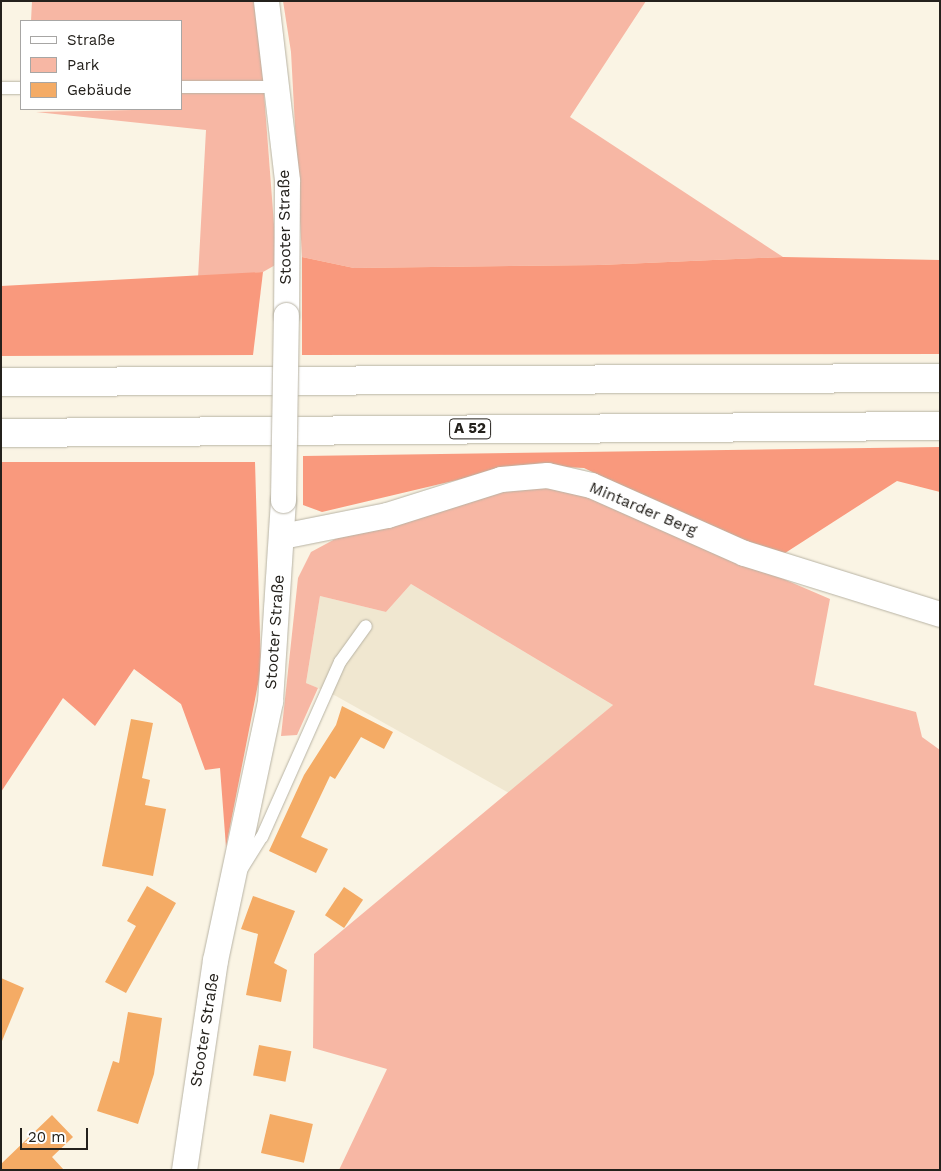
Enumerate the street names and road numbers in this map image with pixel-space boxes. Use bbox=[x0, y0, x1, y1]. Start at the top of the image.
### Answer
street label: Stooter Straße bbox=[274, 169, 296, 285]
road number: A 52 bbox=[449, 416, 491, 442]
street label: Mintarder Berg bbox=[586, 478, 700, 540]
street label: Stooter Straße bbox=[261, 574, 289, 690]
street label: Stooter Straße bbox=[186, 972, 224, 1088]

